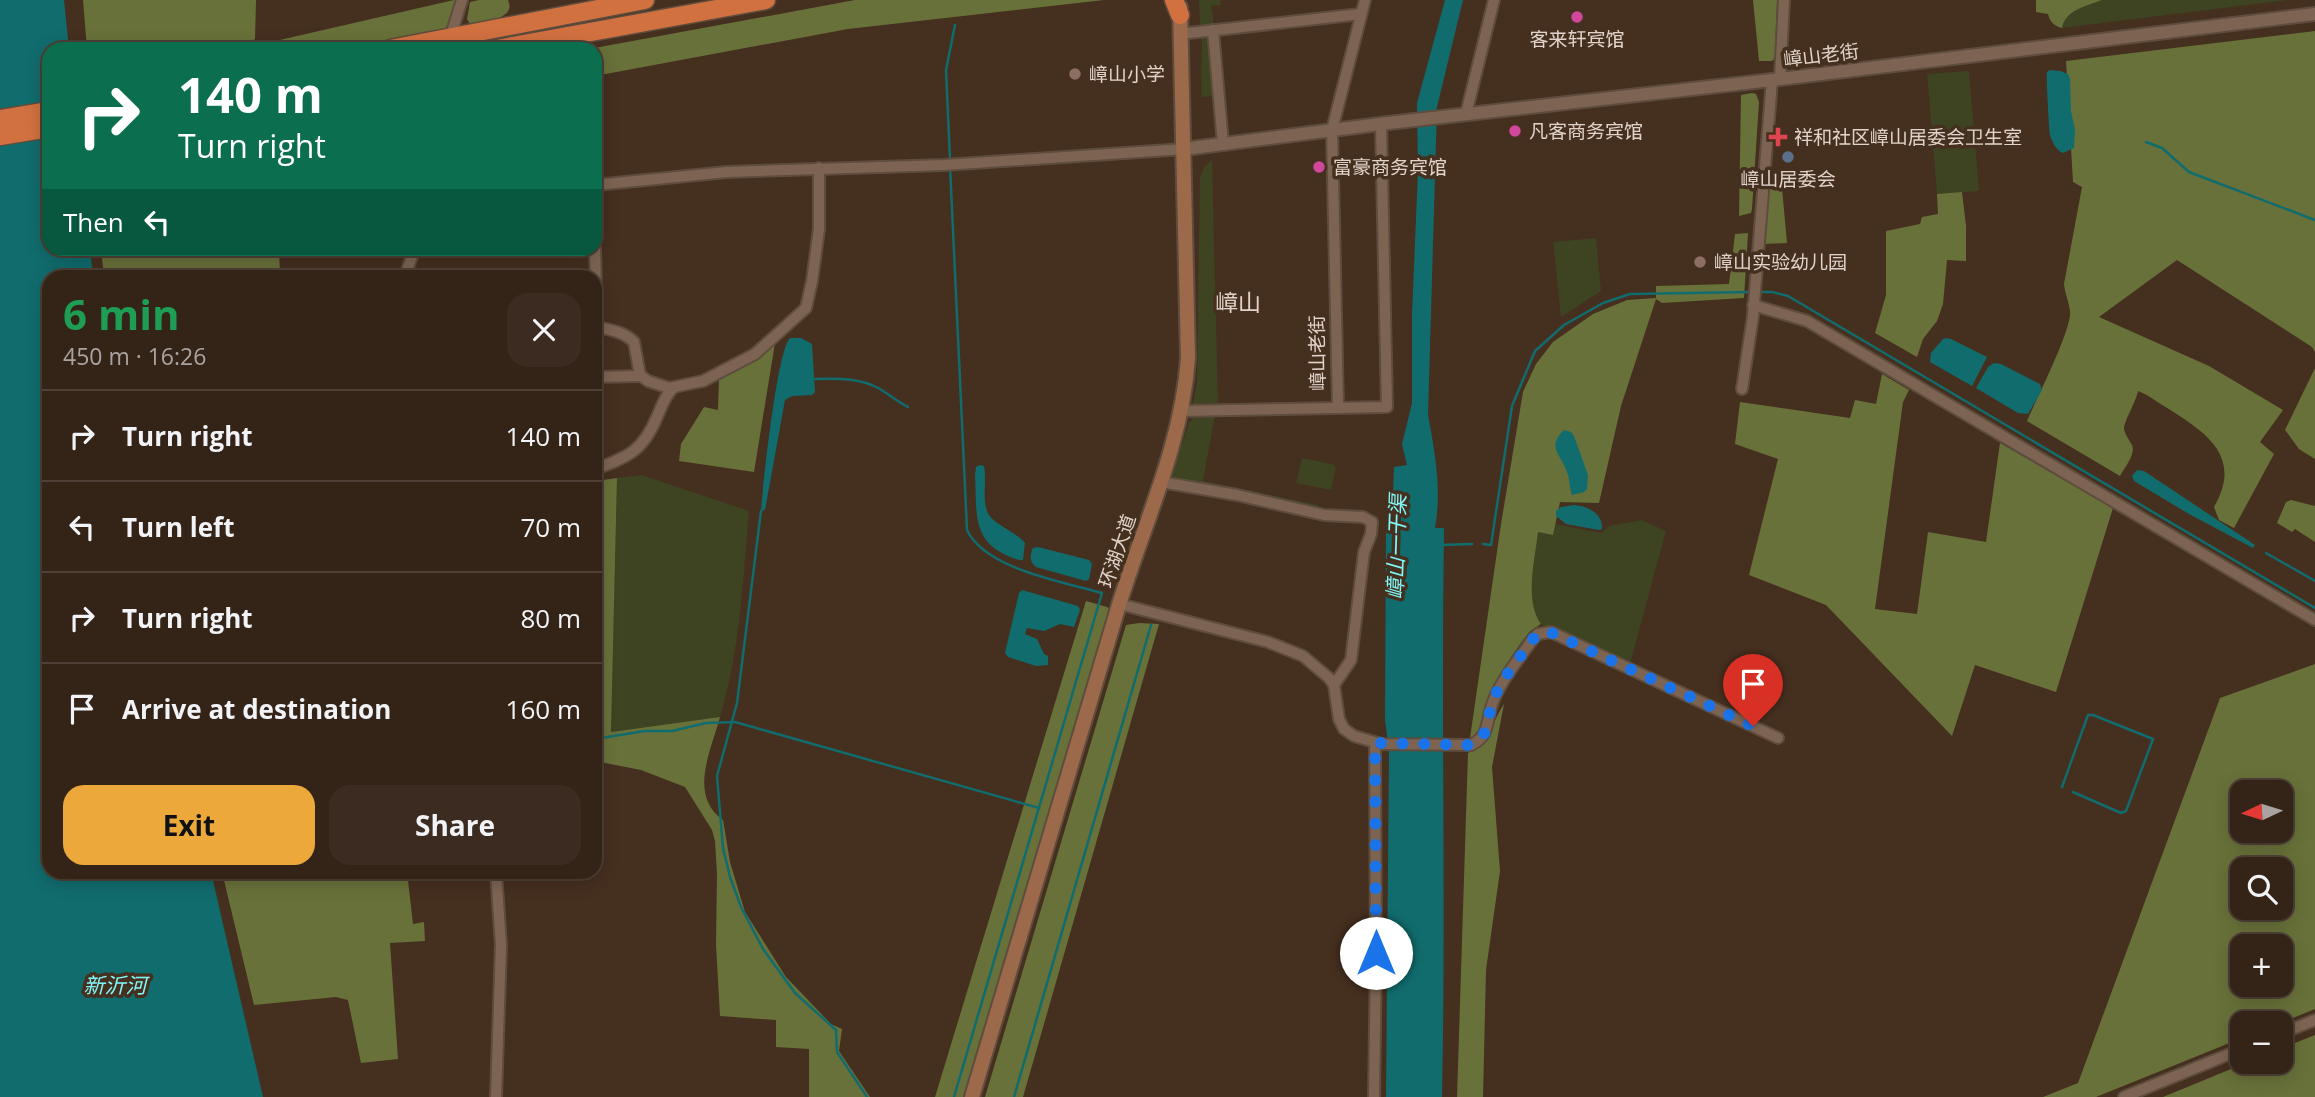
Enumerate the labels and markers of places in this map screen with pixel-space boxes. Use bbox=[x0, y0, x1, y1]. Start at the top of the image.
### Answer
marker: 客来轩宾馆 bbox=[1569, 9, 1585, 25]
place label: 客来轩宾馆 bbox=[1529, 26, 1625, 52]
place label: 嶂山小学 bbox=[1089, 61, 1165, 87]
marker: 嶂山小学 bbox=[1067, 66, 1083, 82]
place label: 凡客商务宾馆 bbox=[1529, 118, 1643, 144]
marker: 凡客商务宾馆 bbox=[1507, 123, 1523, 139]
place label: 祥和社区嶂山居委会卫生室 bbox=[1794, 124, 2022, 150]
marker: 祥和社区嶂山居委会卫生室 bbox=[1768, 127, 1788, 147]
marker: 嶂山居委会 bbox=[1780, 149, 1796, 165]
place label: 富豪商务宾馆 bbox=[1333, 154, 1447, 180]
marker: 富豪商务宾馆 bbox=[1311, 159, 1327, 175]
place label: 嶂山居委会 bbox=[1740, 166, 1836, 192]
place label: 嶂山实验幼儿园 bbox=[1714, 249, 1847, 275]
marker: 嶂山实验幼儿园 bbox=[1692, 254, 1708, 270]
pin bbox=[1723, 654, 1783, 726]

